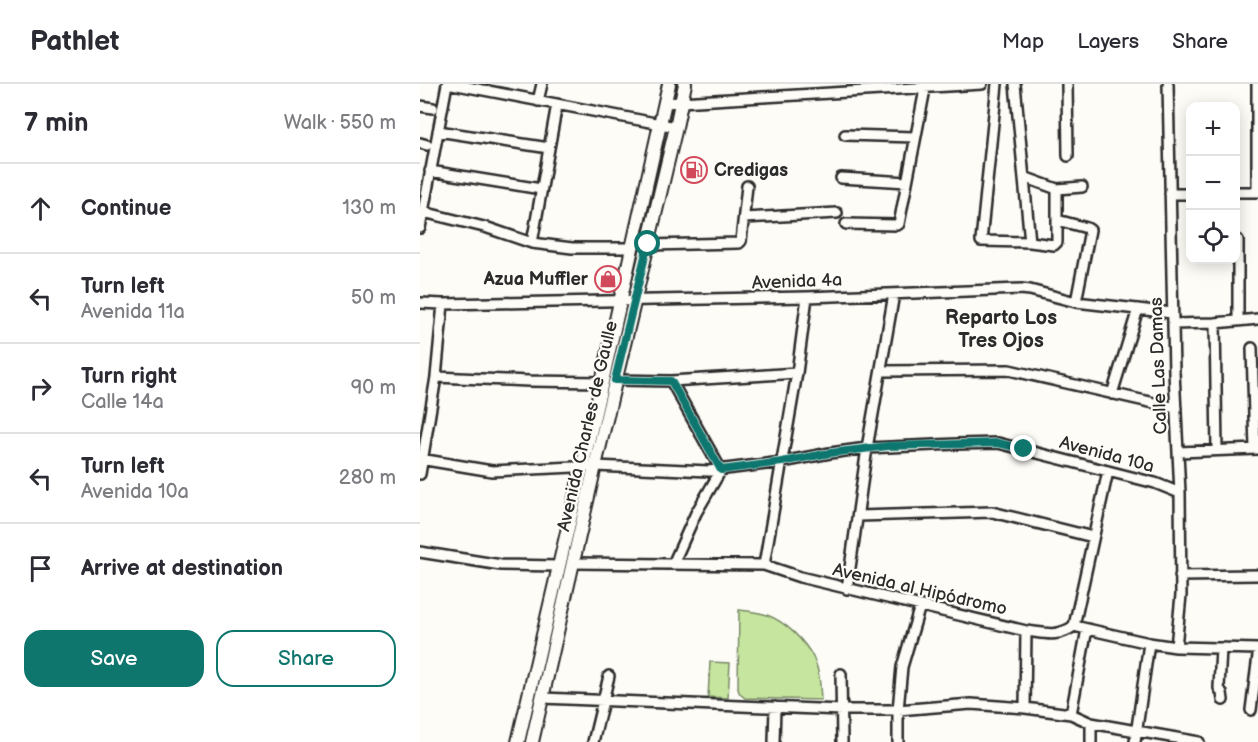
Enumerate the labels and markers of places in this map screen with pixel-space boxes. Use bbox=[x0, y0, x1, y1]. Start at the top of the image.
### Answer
fuel station icon: Credigas bbox=[679, 155, 709, 185]
place label: Credigas bbox=[714, 160, 788, 181]
shop icon: Azua Muffler bbox=[593, 264, 623, 294]
place label: Azua Muffler bbox=[483, 269, 589, 290]

